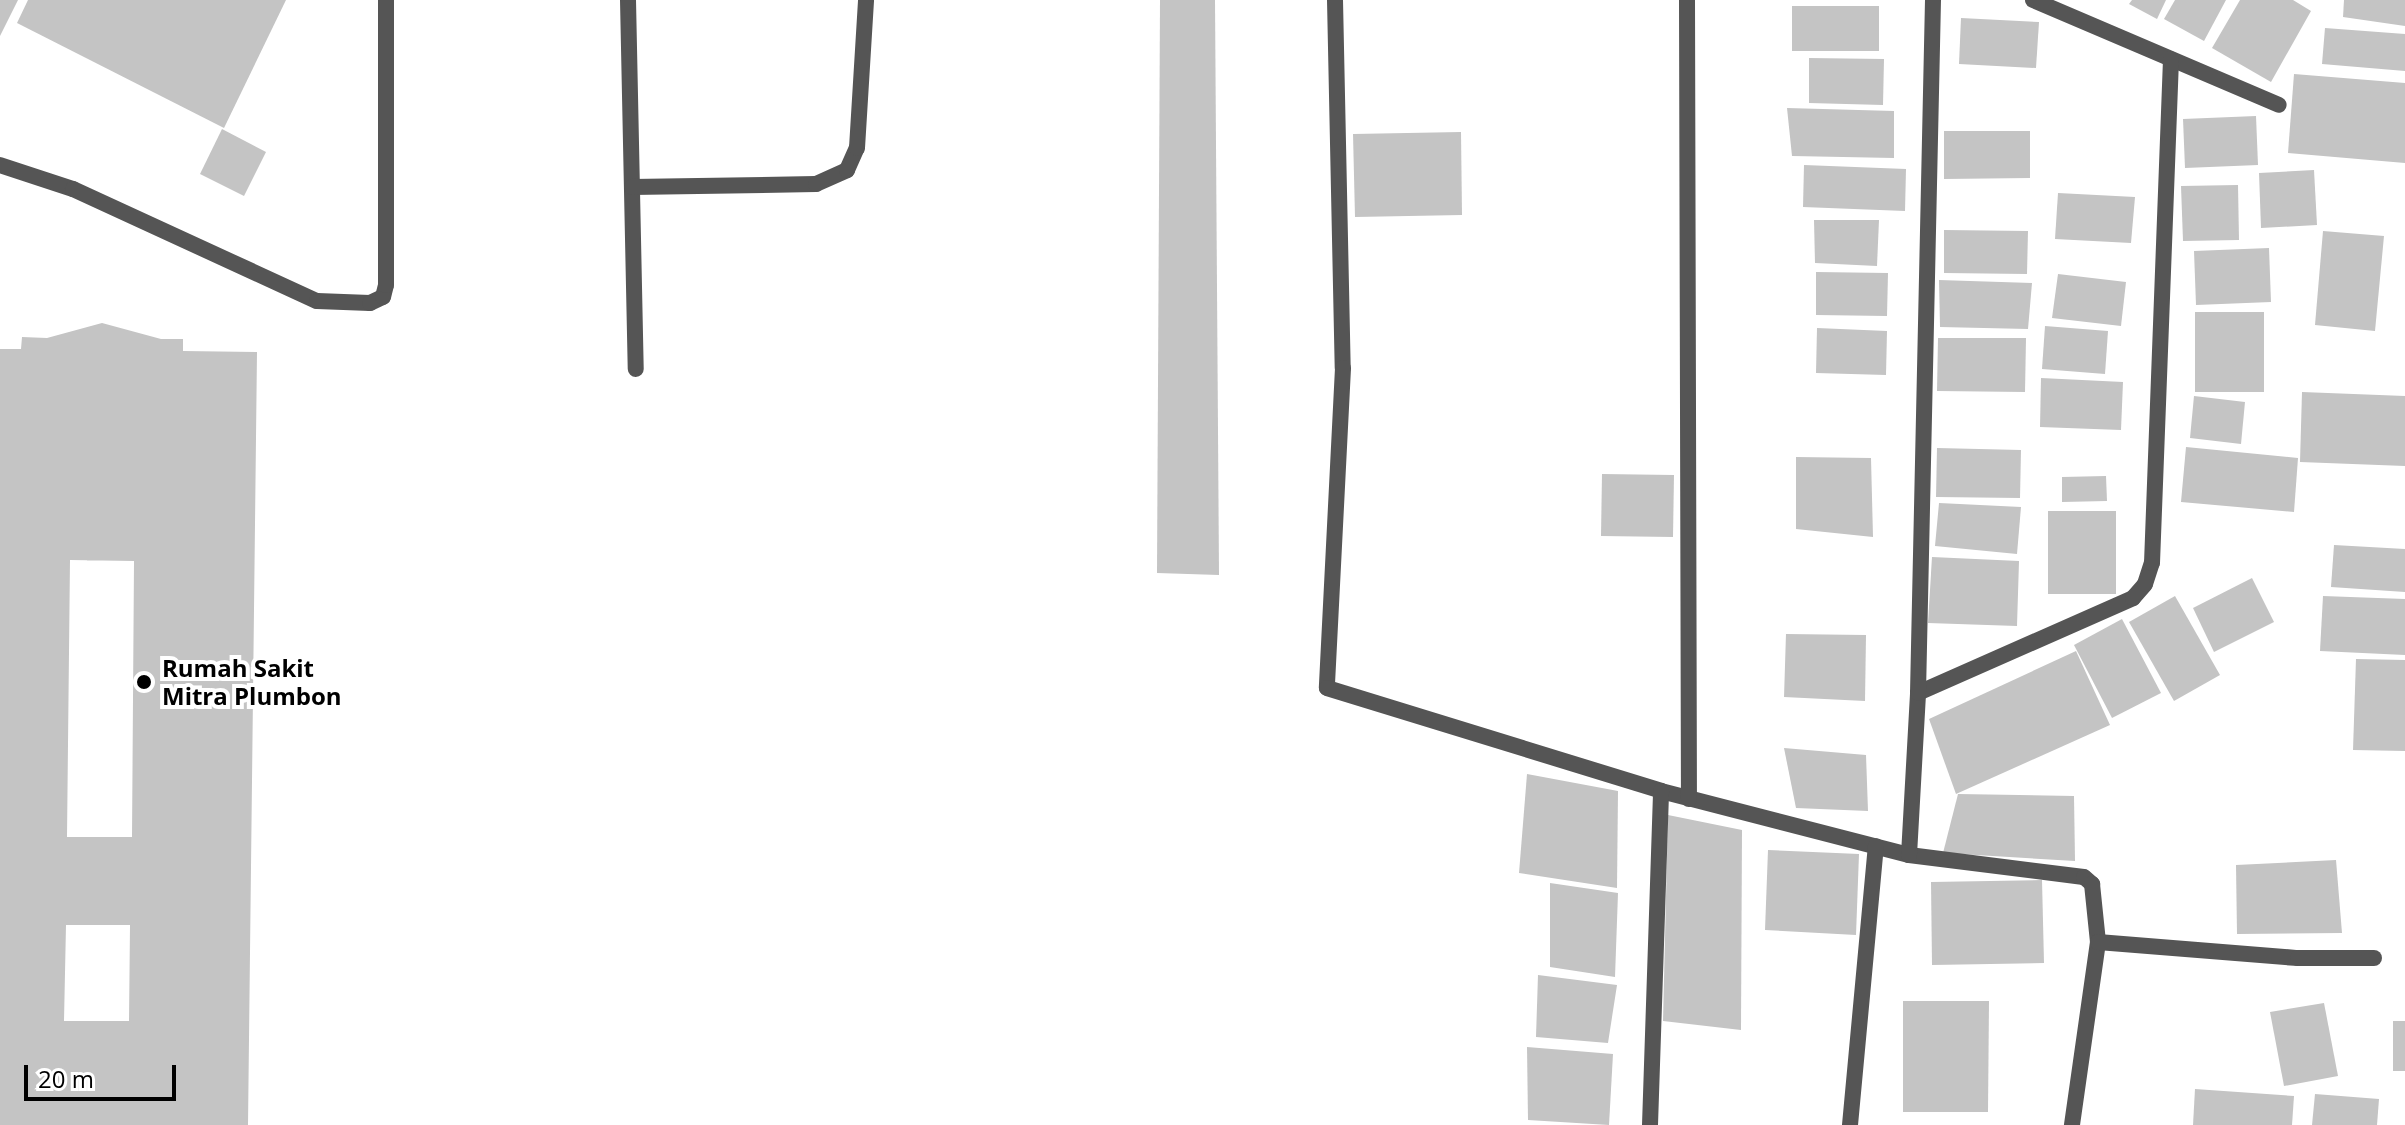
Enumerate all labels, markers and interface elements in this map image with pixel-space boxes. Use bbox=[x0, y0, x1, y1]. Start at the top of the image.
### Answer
place label: Rumah Sakit Mitra Plumbon bbox=[162, 654, 342, 710]
marker: Rumah Sakit Mitra Plumbon bbox=[133, 671, 155, 693]
scale bar bbox=[28, 1049, 180, 1099]
text: 20 m bbox=[38, 1062, 94, 1095]

